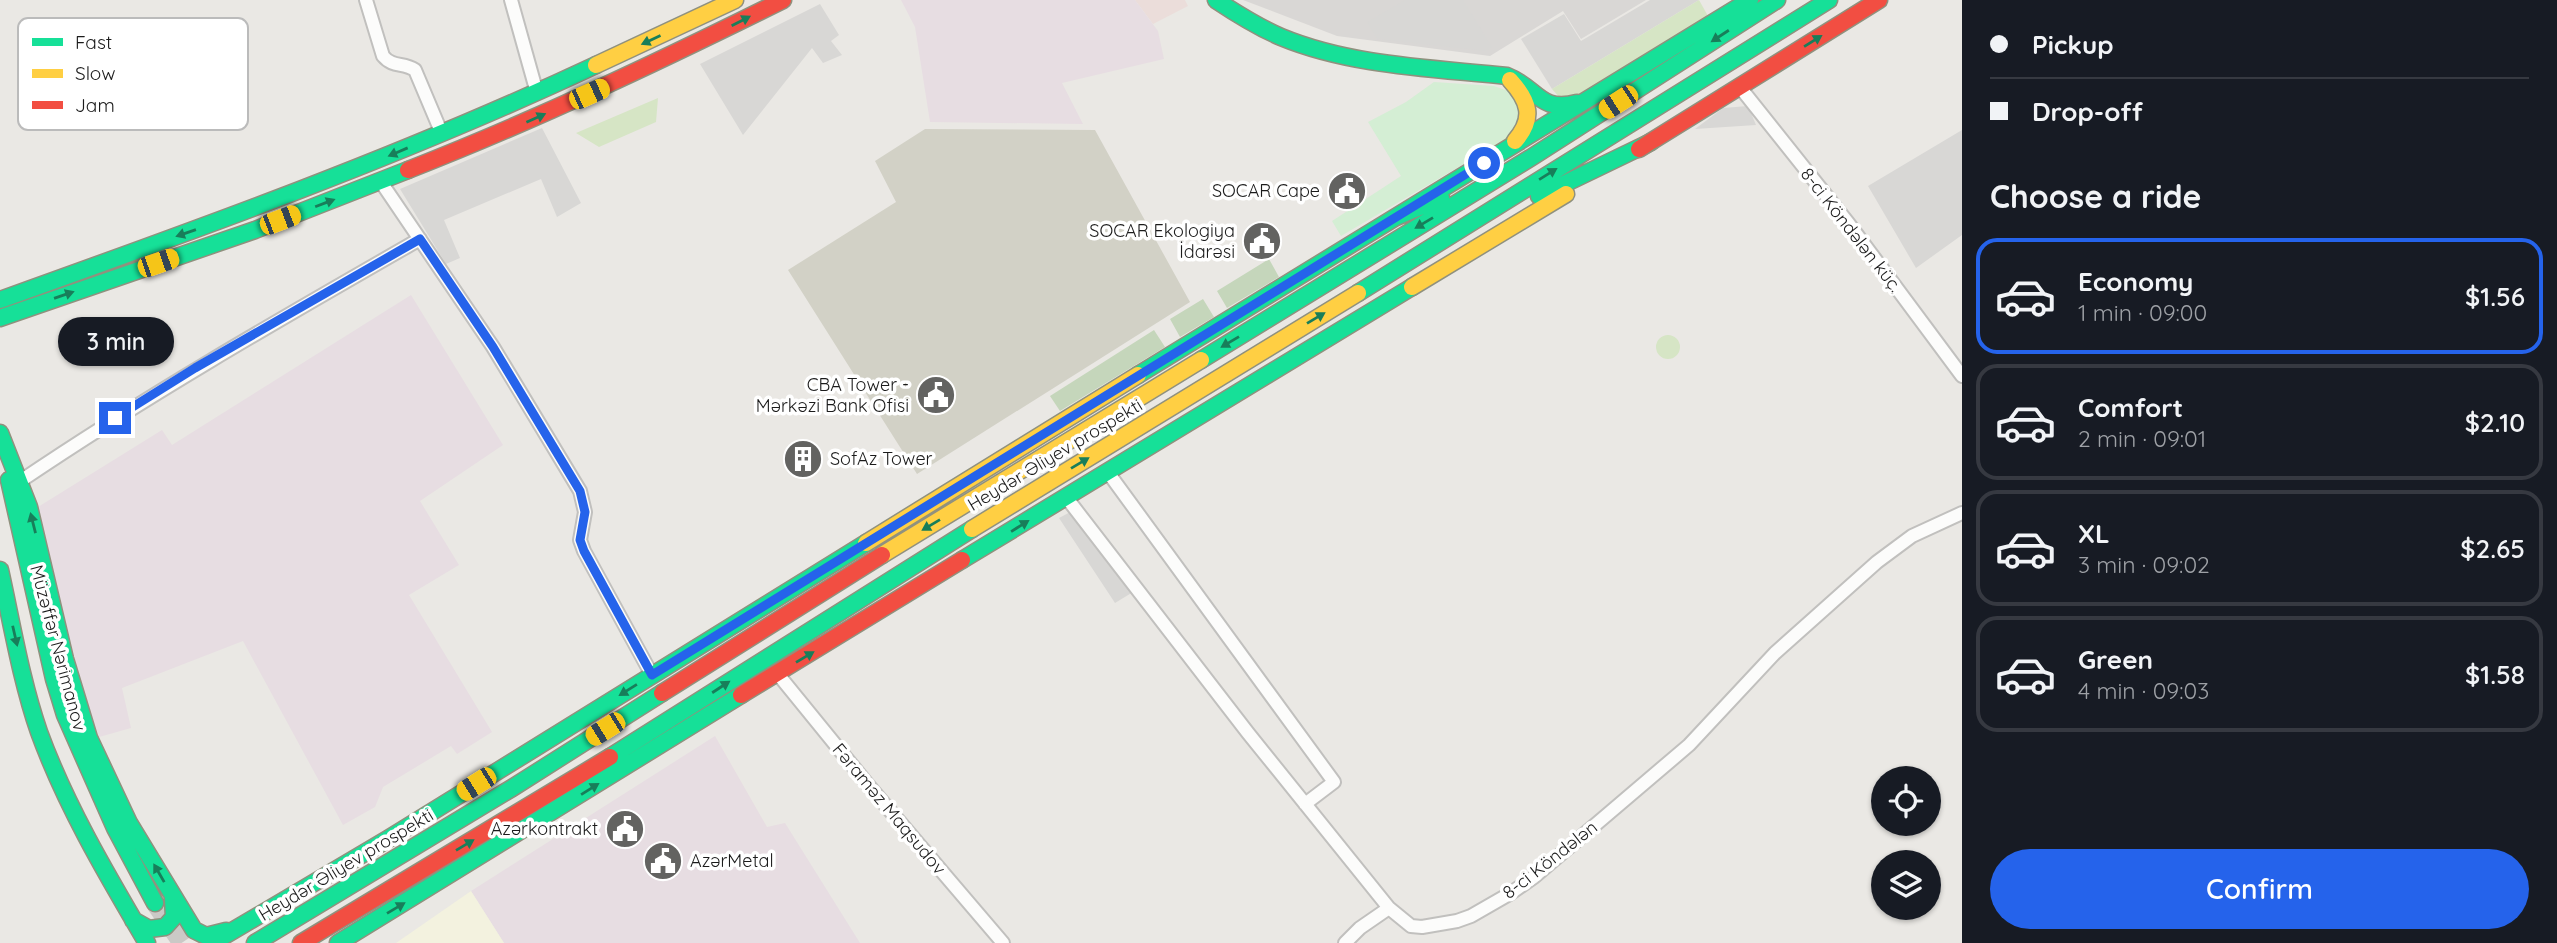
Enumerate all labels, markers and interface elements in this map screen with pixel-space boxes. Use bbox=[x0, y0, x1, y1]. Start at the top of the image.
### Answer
one-way arrow bbox=[732, 15, 752, 27]
legend bbox=[18, 18, 248, 130]
text: Pickup bbox=[2032, 28, 2114, 61]
text: Fast bbox=[75, 30, 112, 54]
one-way arrow bbox=[1710, 30, 1729, 43]
one-way arrow bbox=[641, 35, 661, 46]
one-way arrow bbox=[1803, 35, 1822, 47]
text: Slow bbox=[75, 61, 116, 85]
car bbox=[566, 76, 613, 112]
car bbox=[1595, 82, 1642, 122]
text: Jam bbox=[75, 93, 115, 117]
text: Drop-off bbox=[2032, 95, 2143, 128]
one-way arrow bbox=[526, 112, 546, 124]
one-way arrow bbox=[388, 147, 409, 158]
route start bbox=[1468, 147, 1500, 179]
street label: 8-ci Köndələn küç. bbox=[1796, 163, 1907, 296]
one-way arrow bbox=[1538, 168, 1557, 181]
public building icon: SOCAR Cape bbox=[1326, 170, 1368, 212]
text: Choose a ride bbox=[1990, 176, 2202, 216]
place label: SOCAR Cape bbox=[1212, 179, 1320, 202]
one-way arrow bbox=[314, 197, 335, 208]
car bbox=[257, 203, 304, 237]
one-way arrow bbox=[1414, 217, 1433, 230]
place label: SOCAR Ekologiya İdarəsi bbox=[1089, 219, 1235, 263]
public building icon: SOCAR Ekologiya İdarəsi bbox=[1241, 220, 1283, 262]
one-way arrow bbox=[175, 228, 196, 239]
car bbox=[135, 246, 182, 280]
icon: car bbox=[1994, 265, 2057, 328]
text: Economy bbox=[2078, 265, 2193, 298]
text: $1.56 bbox=[2465, 280, 2525, 313]
one-way arrow bbox=[54, 289, 75, 300]
text: 1 min · 09:00 bbox=[2078, 298, 2207, 327]
one-way arrow bbox=[1306, 312, 1326, 325]
callout: 3 min bbox=[57, 316, 173, 366]
text: 3 min bbox=[87, 327, 145, 356]
one-way arrow bbox=[1220, 336, 1239, 349]
place label: CBA Tower - Mərkəzi Bank Ofisi bbox=[756, 373, 909, 417]
public building icon: CBA Tower - Mərkəzi Bank Ofisi bbox=[915, 374, 957, 416]
icon: car bbox=[1994, 391, 2057, 454]
text: Comfort bbox=[2078, 391, 2183, 424]
street label: Heydər Əliyev prospekti bbox=[963, 393, 1146, 516]
route end bbox=[99, 402, 131, 434]
text: $2.10 bbox=[2465, 406, 2525, 439]
text: 2 min · 09:01 bbox=[2078, 424, 2206, 453]
building icon: SofAz Tower bbox=[782, 438, 824, 480]
place label: SofAz Tower bbox=[830, 447, 933, 470]
one-way arrow bbox=[1071, 456, 1090, 469]
one-way arrow bbox=[27, 512, 38, 534]
icon: car bbox=[1994, 517, 2057, 580]
text: XL bbox=[2078, 517, 2110, 550]
one-way arrow bbox=[922, 519, 941, 531]
one-way arrow bbox=[1010, 519, 1030, 532]
text: $2.65 bbox=[2460, 532, 2525, 565]
text: 3 min · 09:02 bbox=[2078, 550, 2210, 579]
street label: Müzəffər Nərimanov bbox=[25, 562, 92, 733]
one-way arrow bbox=[10, 625, 21, 647]
icon: car bbox=[1994, 643, 2057, 706]
text: Green bbox=[2078, 643, 2153, 676]
one-way arrow bbox=[795, 650, 814, 663]
text: $1.58 bbox=[2465, 658, 2525, 691]
text: 4 min · 09:03 bbox=[2078, 676, 2209, 705]
one-way arrow bbox=[711, 680, 731, 693]
one-way arrow bbox=[618, 684, 637, 697]
car bbox=[582, 709, 629, 749]
street label: Fəraməz Maqsudov bbox=[828, 738, 951, 879]
car bbox=[453, 764, 500, 804]
map controls bbox=[1871, 766, 1941, 920]
button: locate bbox=[1871, 766, 1941, 836]
one-way arrow bbox=[581, 783, 600, 796]
street label: Heydər Əliyev prospekti bbox=[254, 803, 437, 926]
public building icon: Azərkontrakt bbox=[604, 808, 646, 850]
street label: 8-ci Köndələn bbox=[1498, 815, 1602, 904]
place label: Azərkontrakt bbox=[491, 817, 598, 840]
one-way arrow bbox=[455, 838, 474, 851]
public building icon: AzərMetal bbox=[642, 840, 684, 882]
place label: AzərMetal bbox=[690, 849, 774, 872]
button: Confirm bbox=[1990, 849, 2529, 929]
button: layers bbox=[1871, 850, 1941, 920]
one-way arrow bbox=[153, 864, 165, 883]
one-way arrow bbox=[387, 901, 406, 914]

